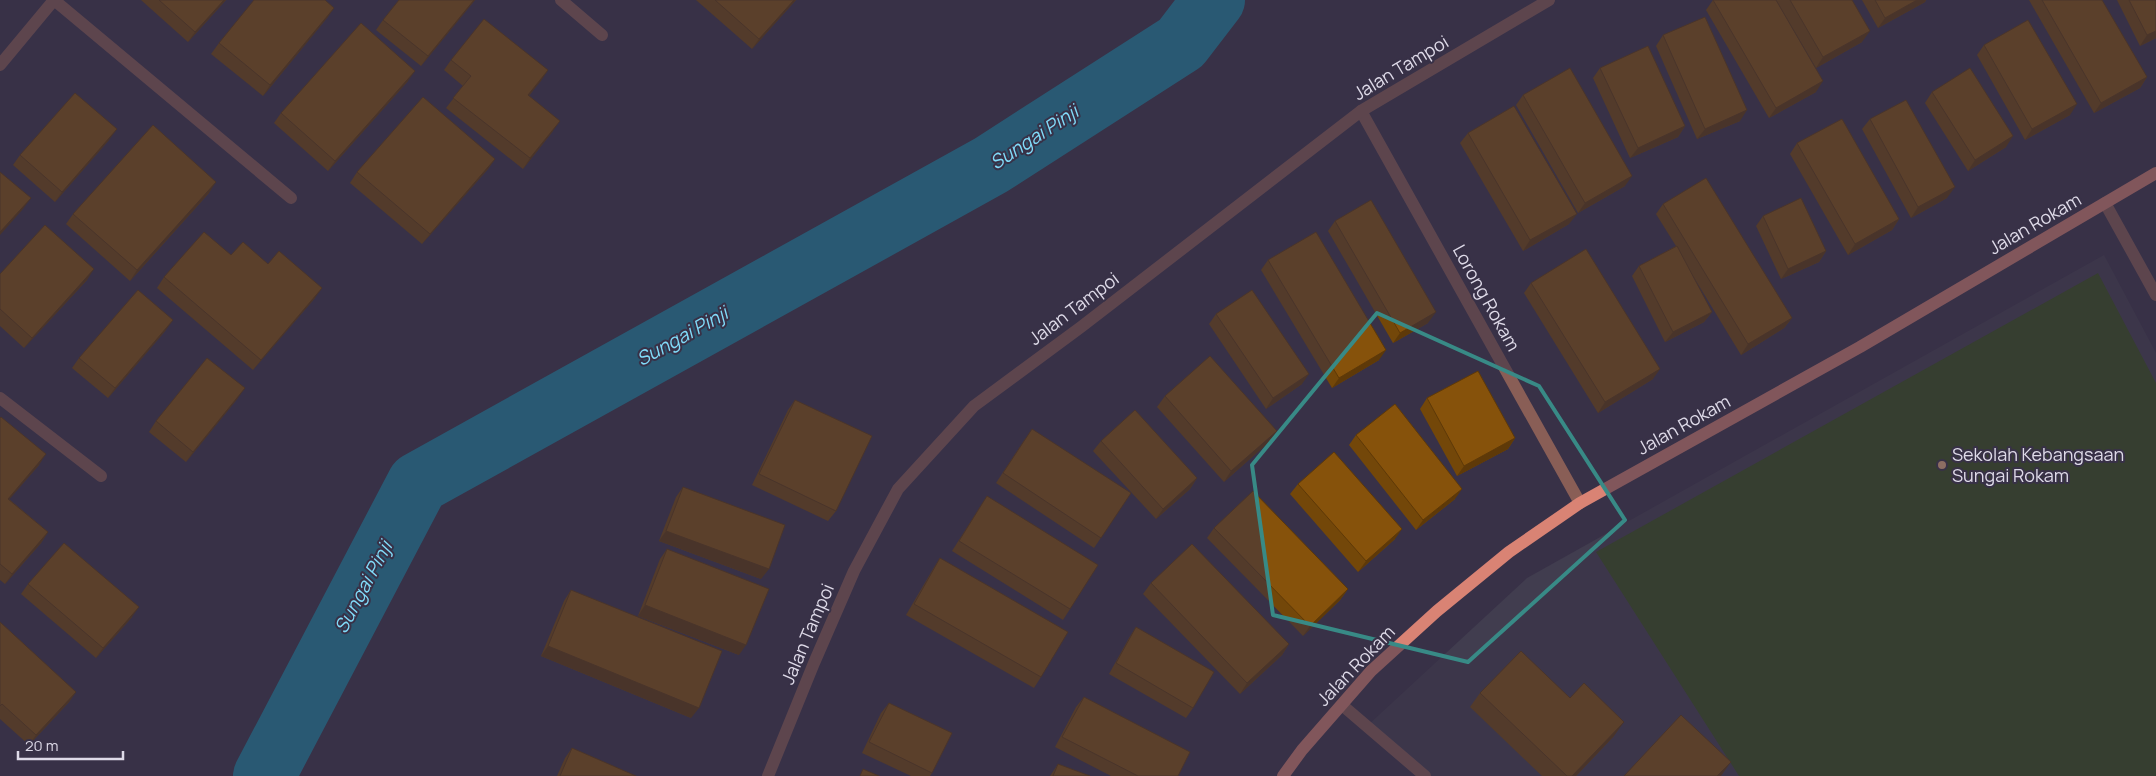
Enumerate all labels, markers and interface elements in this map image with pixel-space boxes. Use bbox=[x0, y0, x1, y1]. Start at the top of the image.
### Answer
street label: Jalan Tampoi bbox=[1348, 29, 1453, 105]
water label: Sungai Pinji bbox=[985, 97, 1085, 175]
street label: Jalan Rokam bbox=[1984, 187, 2085, 259]
street label: Lorong Rokam bbox=[1448, 240, 1526, 355]
street label: Jalan Tampoi bbox=[1023, 266, 1123, 350]
water label: Sungai Pinji bbox=[632, 299, 735, 372]
street label: Jalan Rokam bbox=[1633, 389, 1734, 460]
place label: Sekolah Kebangsaan Sungai Rokam bbox=[1952, 442, 2124, 487]
marker: Sekolah Kebangsaan Sungai Rokam bbox=[1936, 459, 1948, 471]
water label: Sungai Pinji bbox=[328, 534, 399, 638]
street label: Jalan Tampoi bbox=[775, 580, 839, 688]
street label: Jalan Rokam bbox=[1311, 620, 1400, 711]
scale bar bbox=[18, 728, 122, 760]
text: 20 m bbox=[25, 735, 58, 756]

